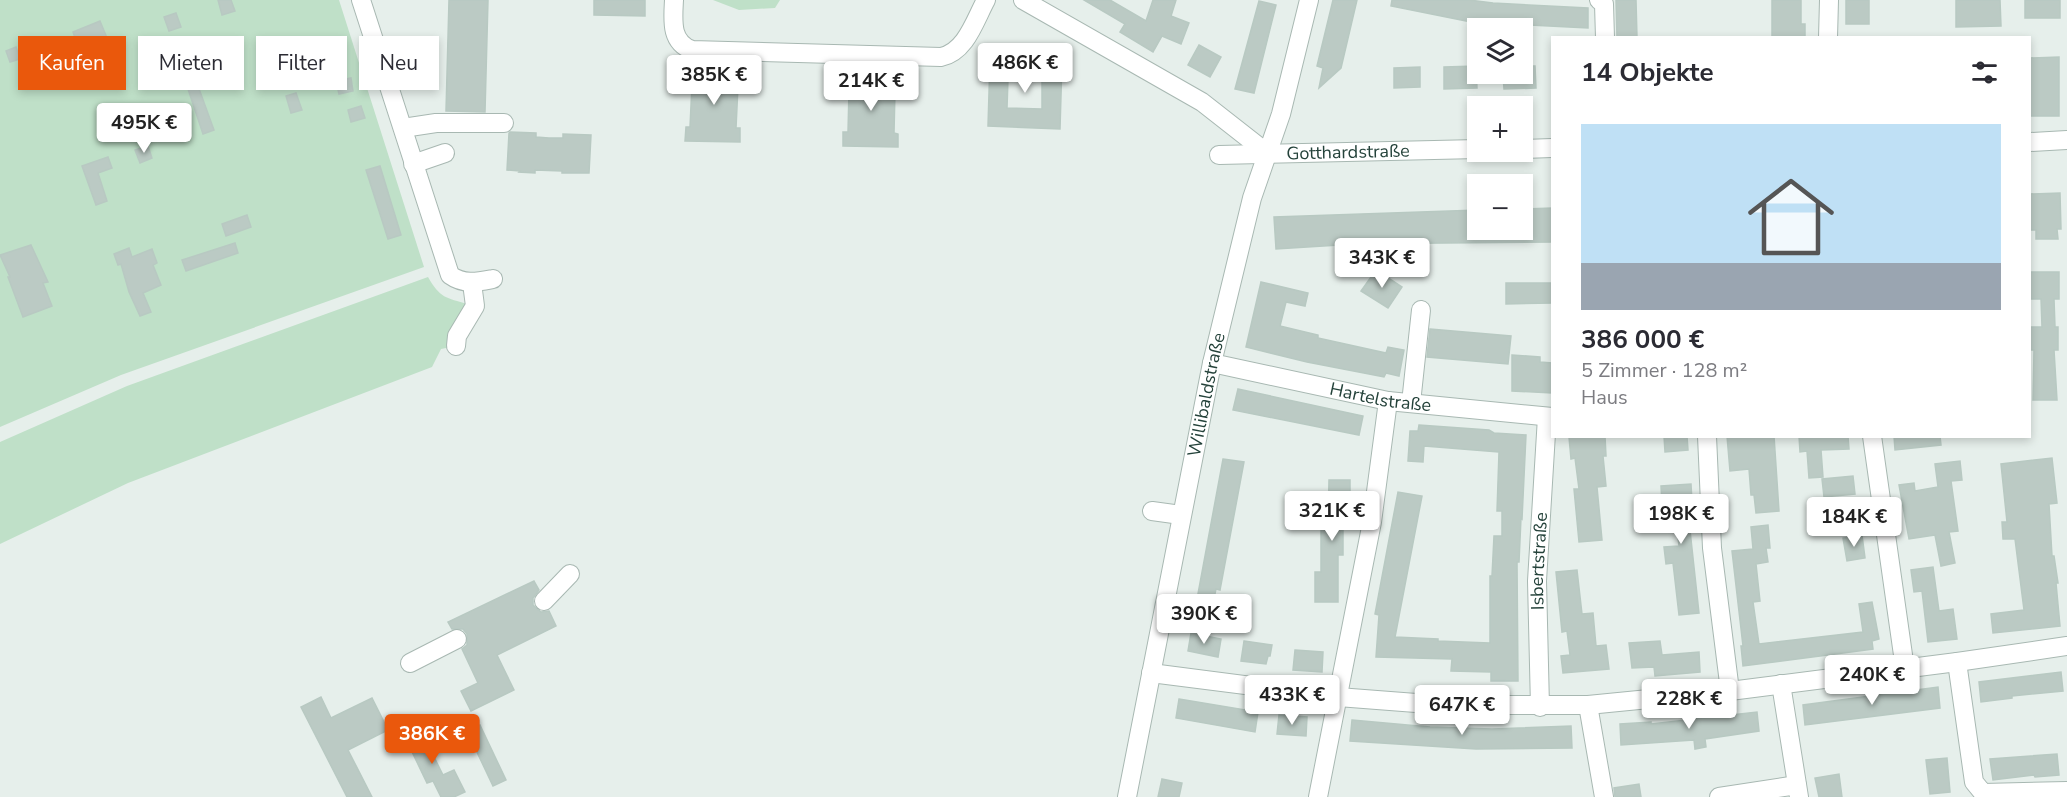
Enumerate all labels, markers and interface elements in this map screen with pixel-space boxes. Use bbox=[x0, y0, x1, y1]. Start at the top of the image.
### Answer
map controls bbox=[1467, 18, 1533, 240]
button: layers bbox=[1467, 18, 1533, 84]
chip: Kaufen bbox=[18, 36, 126, 90]
chip: Mieten bbox=[138, 36, 244, 90]
chip: Filter bbox=[256, 36, 347, 90]
chip: Neu bbox=[359, 36, 439, 90]
pin: 486K € bbox=[976, 43, 1074, 94]
text: 486K € bbox=[992, 49, 1058, 76]
pin: 385K € bbox=[665, 55, 763, 106]
text: 14 Objekte bbox=[1581, 55, 1714, 90]
icon: filters bbox=[1968, 56, 2001, 89]
text: 385K € bbox=[681, 61, 747, 88]
pin: 214K € bbox=[822, 61, 920, 112]
text: 214K € bbox=[838, 67, 904, 94]
button: + bbox=[1467, 96, 1533, 162]
pin: 495K € bbox=[95, 103, 193, 154]
text: 495K € bbox=[111, 109, 177, 136]
street label: Gotthardstraße bbox=[1286, 139, 1410, 165]
icon: home bbox=[1737, 163, 1845, 271]
button: − bbox=[1467, 174, 1533, 240]
pin: 343K € bbox=[1333, 238, 1431, 289]
text: 343K € bbox=[1349, 244, 1415, 271]
text: 386 000 € bbox=[1581, 322, 1704, 357]
street label: Willibaldstraße bbox=[1182, 330, 1231, 459]
text: 5 Zimmer · 128 m² bbox=[1581, 357, 1747, 384]
street label: Hartelstraße bbox=[1327, 377, 1432, 417]
text: Haus bbox=[1581, 384, 1628, 411]
pin: 321K € bbox=[1283, 491, 1381, 542]
pin: 198K € bbox=[1632, 494, 1730, 545]
text: 321K € bbox=[1299, 497, 1365, 524]
pin: 184K € bbox=[1805, 497, 1903, 548]
text: 198K € bbox=[1648, 500, 1714, 527]
text: 184K € bbox=[1821, 503, 1887, 530]
street label: Isbertstraße bbox=[1525, 511, 1553, 610]
pin: 390K € bbox=[1155, 594, 1253, 645]
text: 390K € bbox=[1171, 600, 1237, 627]
pin: 240K € bbox=[1823, 655, 1921, 706]
text: 240K € bbox=[1839, 661, 1905, 688]
pin: 433K € bbox=[1243, 675, 1341, 726]
pin: 228K € bbox=[1640, 679, 1738, 730]
text: 433K € bbox=[1259, 681, 1325, 708]
pin: 647K € bbox=[1413, 685, 1511, 736]
text: 228K € bbox=[1656, 685, 1722, 712]
text: 647K € bbox=[1429, 691, 1495, 718]
pin: 386K € bbox=[383, 714, 481, 765]
text: 386K € bbox=[399, 720, 465, 747]

